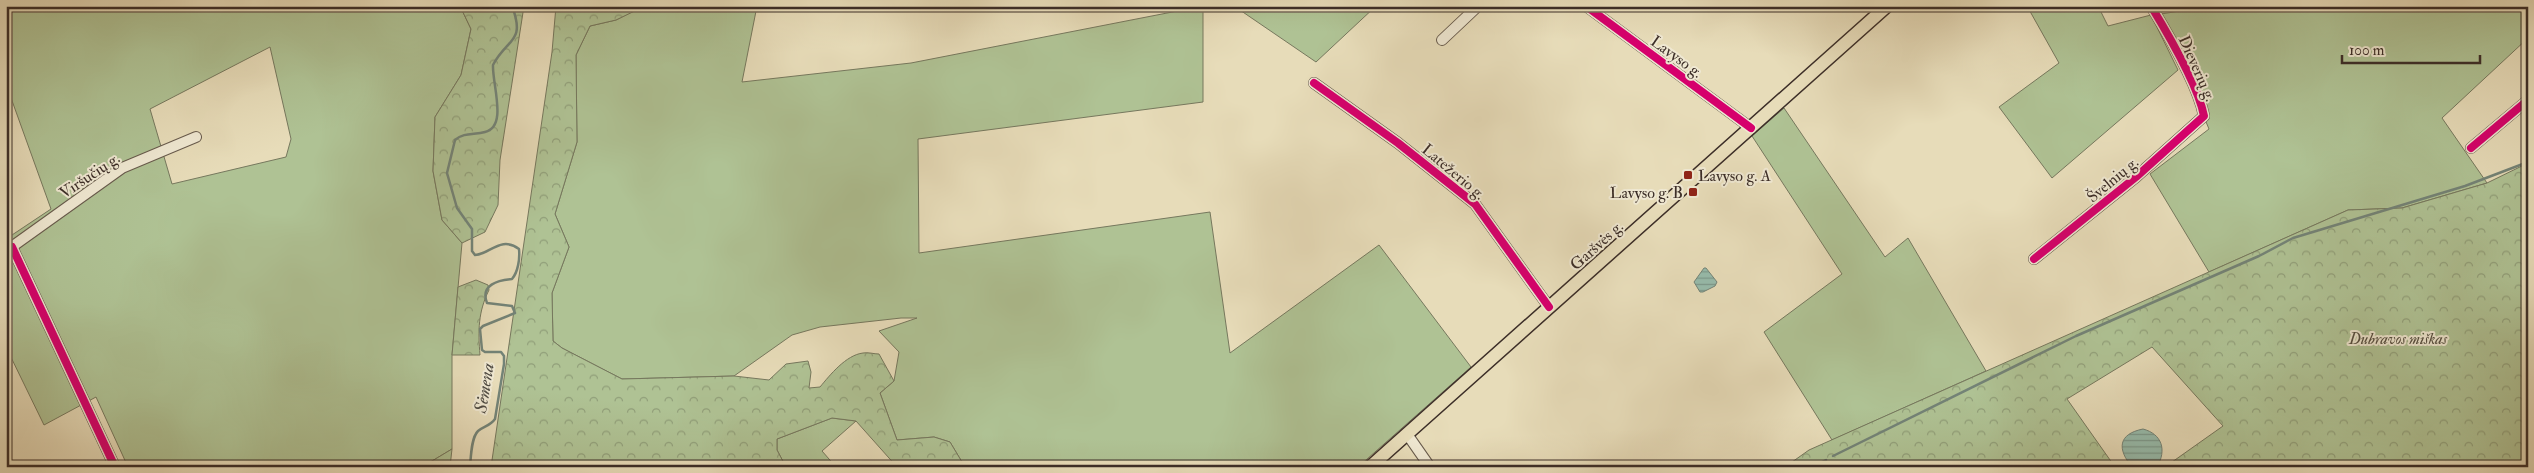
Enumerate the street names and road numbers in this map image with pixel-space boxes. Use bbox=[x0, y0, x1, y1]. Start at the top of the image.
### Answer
street label: Lavyso g. bbox=[1647, 31, 1706, 82]
street label: Dieverių g. bbox=[2174, 32, 2220, 104]
street label: Latežerio g. bbox=[1418, 139, 1489, 204]
street label: Viršučių g. bbox=[56, 148, 124, 203]
street label: Švelnių g. bbox=[2082, 152, 2143, 207]
street label: Garšvės g. bbox=[1566, 217, 1627, 275]

